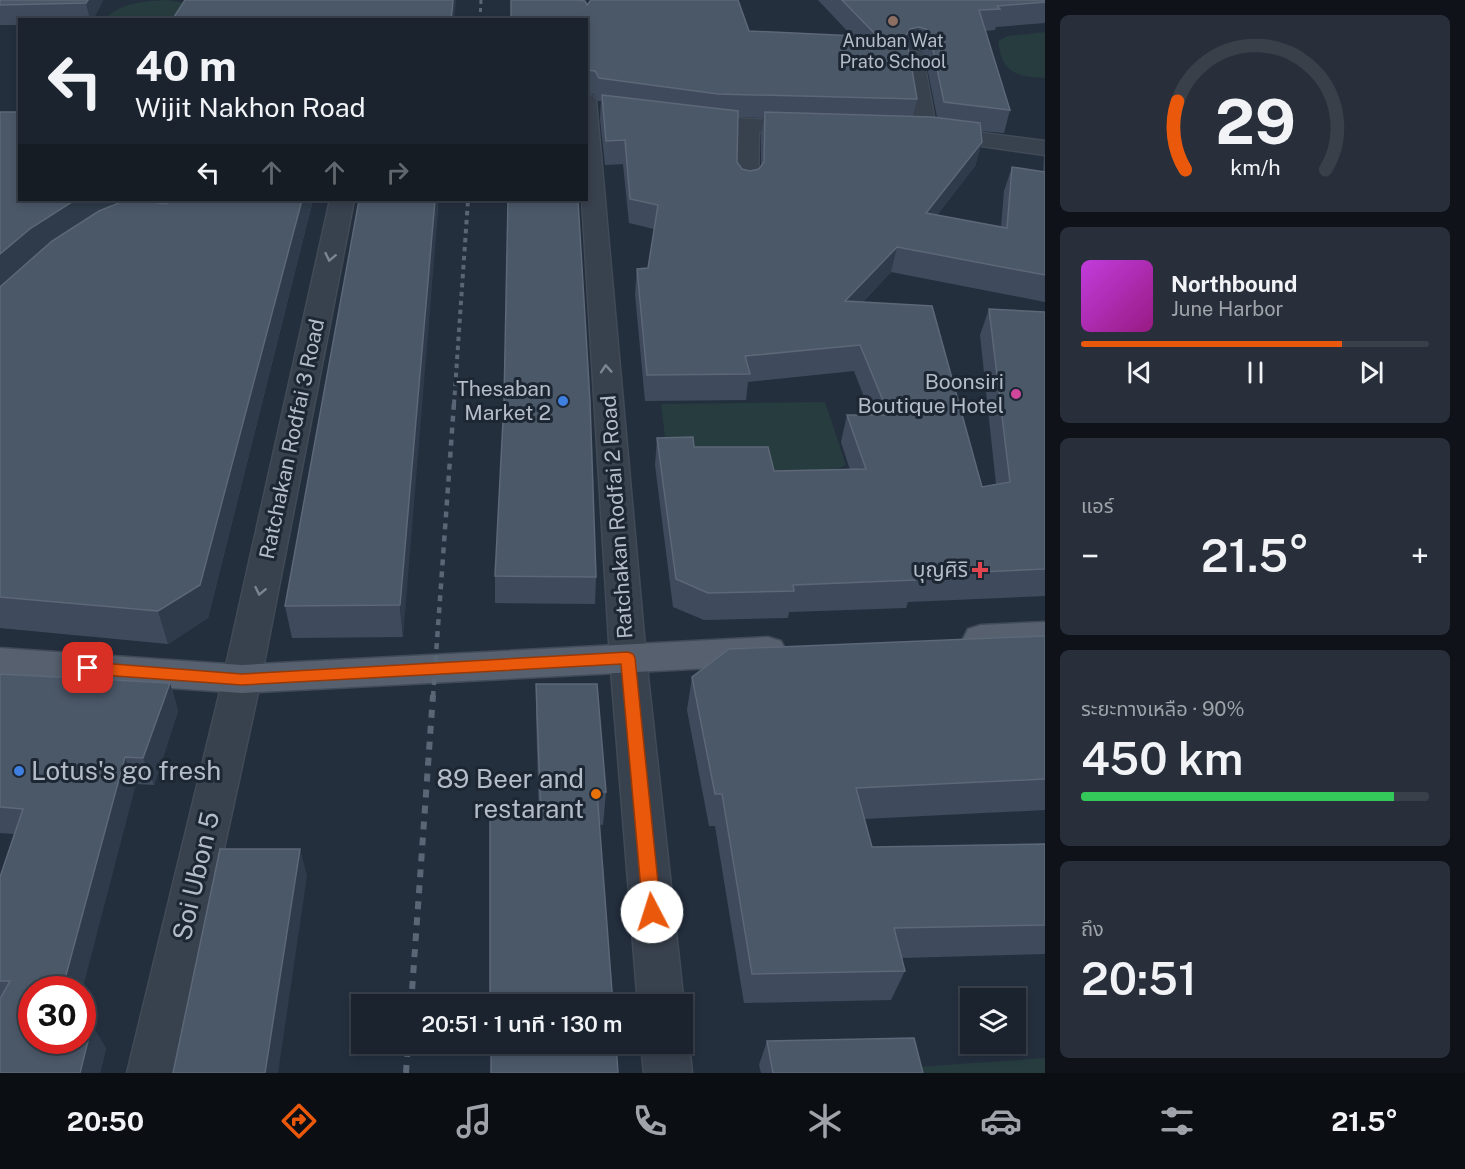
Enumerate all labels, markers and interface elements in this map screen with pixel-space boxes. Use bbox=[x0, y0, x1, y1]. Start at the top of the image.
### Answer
marker: Anuban Wat Prato School bbox=[886, 14, 900, 28]
place label: Anuban Wat Prato School bbox=[840, 30, 946, 72]
text: 40 m bbox=[135, 41, 237, 90]
icon: left bbox=[36, 42, 114, 120]
text: 29 bbox=[1215, 85, 1295, 158]
text: Wijit Nakhon Road bbox=[135, 91, 366, 123]
icon: left bbox=[192, 156, 225, 189]
icon: ahead bbox=[255, 156, 288, 189]
icon: ahead bbox=[318, 156, 351, 189]
icon: right bbox=[381, 156, 414, 189]
text: km/h bbox=[1230, 156, 1280, 181]
one-way arrow bbox=[325, 251, 338, 261]
text: Northbound bbox=[1171, 271, 1297, 297]
text: June Harbor bbox=[1171, 297, 1283, 321]
street label: Ratchakan Rodfai 3 Road bbox=[254, 316, 329, 561]
icon: previous bbox=[1123, 356, 1156, 389]
icon: pause bbox=[1239, 356, 1272, 389]
icon: next bbox=[1355, 356, 1388, 389]
one-way arrow bbox=[600, 365, 613, 374]
place label: Boonsiri Boutique Hotel bbox=[857, 369, 1004, 418]
place label: Thesaban Market 2 bbox=[456, 376, 551, 425]
marker: Boonsiri Boutique Hotel bbox=[1009, 387, 1023, 401]
marker: Thesaban Market 2 bbox=[556, 394, 570, 408]
street label: Ratchakan Rodfai 2 Road bbox=[596, 394, 637, 640]
text: แอร์ bbox=[1081, 494, 1113, 518]
text: 21.5° bbox=[1201, 529, 1309, 582]
text: − bbox=[1081, 537, 1099, 575]
text: + bbox=[1411, 537, 1429, 575]
place label: บุญศิริ bbox=[913, 557, 968, 583]
marker: บุญศิริ bbox=[973, 563, 987, 577]
one-way arrow bbox=[254, 586, 267, 596]
pin bbox=[62, 642, 113, 693]
icon: arrive bbox=[71, 651, 104, 684]
text: ระยะทางเหลือ · 90% bbox=[1081, 697, 1245, 721]
text: 450 km bbox=[1081, 732, 1243, 785]
place label: Lotus's go fresh bbox=[31, 755, 221, 786]
place label: 89 Beer and restarant bbox=[436, 763, 584, 824]
marker: Lotus's go fresh bbox=[12, 764, 26, 778]
marker: 89 Beer and restarant bbox=[589, 787, 603, 801]
street label: Soi Ubon 5 bbox=[166, 808, 225, 943]
position arrow bbox=[620, 880, 684, 944]
text: ถึง bbox=[1081, 917, 1104, 941]
text: 20:51 bbox=[1081, 952, 1197, 1005]
speed limit sign: 30 bbox=[18, 976, 96, 1054]
map controls bbox=[960, 988, 1026, 1054]
button: layers bbox=[960, 988, 1026, 1054]
text: 20:51 · 1 นาที · 130 m bbox=[421, 1011, 623, 1037]
icon: directions bbox=[278, 1100, 320, 1142]
icon: music bbox=[453, 1100, 495, 1142]
icon: phone bbox=[629, 1100, 671, 1142]
icon: climate bbox=[804, 1100, 846, 1142]
icon: car bbox=[980, 1100, 1022, 1142]
icon: filters bbox=[1156, 1100, 1198, 1142]
text: 20:50 bbox=[67, 1105, 144, 1137]
text: 21.5° bbox=[1331, 1105, 1398, 1137]

